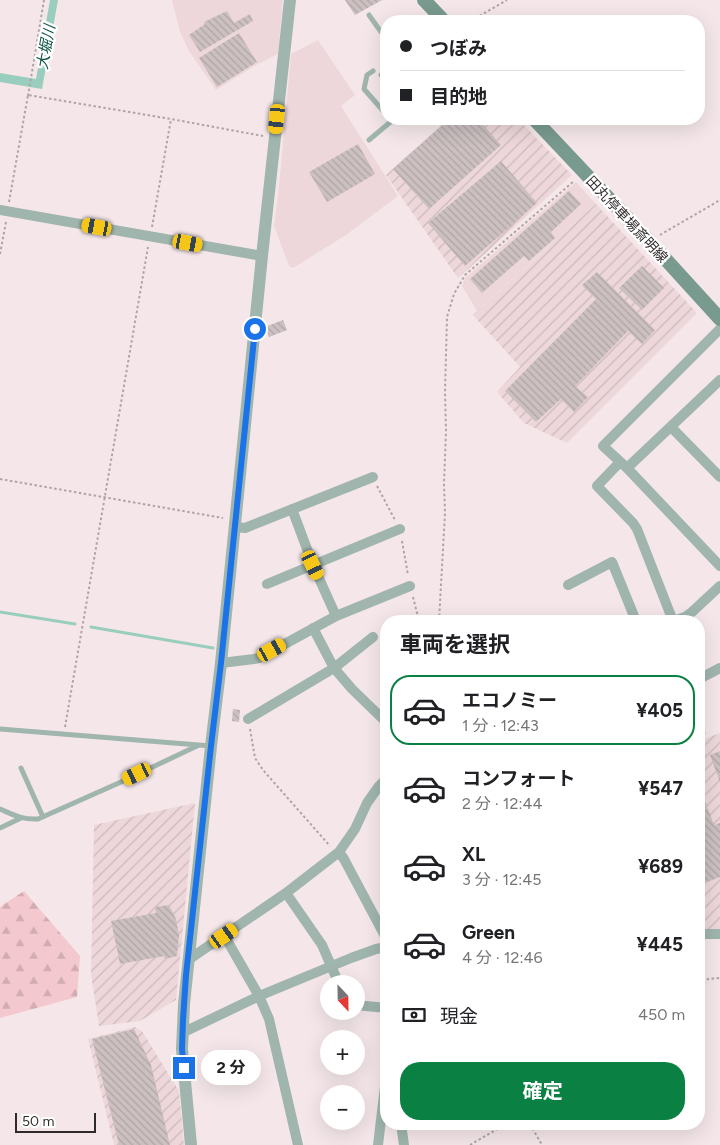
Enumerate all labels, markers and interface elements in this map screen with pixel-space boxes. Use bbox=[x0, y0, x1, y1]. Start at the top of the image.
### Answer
water label: 大堀川 bbox=[33, 21, 59, 71]
text: つぼみ bbox=[430, 37, 487, 60]
text: 目的地 bbox=[430, 85, 487, 108]
car bbox=[267, 103, 286, 135]
street label: 田丸停車場斎明線 bbox=[582, 173, 671, 266]
car bbox=[80, 217, 113, 237]
car bbox=[171, 233, 204, 253]
route start bbox=[244, 318, 266, 340]
car bbox=[299, 548, 326, 582]
text: 車両を選択 bbox=[400, 631, 510, 658]
car bbox=[255, 636, 288, 664]
icon: car bbox=[402, 688, 447, 733]
text: エコノミー bbox=[462, 689, 557, 712]
text: ¥405 bbox=[636, 699, 683, 722]
text: 1 分 · 12:43 bbox=[462, 716, 539, 735]
car bbox=[120, 761, 153, 787]
icon: car bbox=[402, 766, 447, 811]
text: コンフォート bbox=[462, 767, 575, 790]
text: ¥547 bbox=[638, 777, 683, 800]
text: 2 分 · 12:44 bbox=[462, 794, 542, 813]
text: XL bbox=[462, 843, 485, 866]
icon: car bbox=[402, 844, 447, 889]
text: ¥689 bbox=[638, 855, 683, 878]
text: 3 分 · 12:45 bbox=[462, 870, 541, 889]
car bbox=[207, 921, 240, 951]
text: Green bbox=[462, 921, 515, 944]
icon: car bbox=[402, 922, 447, 967]
text: ¥445 bbox=[637, 933, 683, 956]
text: 4 分 · 12:46 bbox=[462, 948, 542, 967]
north arrow bbox=[320, 975, 365, 1020]
map controls bbox=[320, 975, 365, 1130]
icon: cash bbox=[400, 1001, 428, 1029]
text: 現金 bbox=[440, 1005, 478, 1028]
text: 450 m bbox=[638, 1005, 685, 1024]
button: + bbox=[320, 1030, 365, 1075]
callout: 2 分 bbox=[202, 1050, 262, 1086]
route end bbox=[173, 1057, 195, 1079]
text: 2 分 bbox=[216, 1058, 246, 1077]
button: 確定 bbox=[400, 1062, 685, 1120]
button: − bbox=[320, 1085, 365, 1130]
scale bar bbox=[15, 1110, 96, 1133]
text: 50 m bbox=[22, 1113, 54, 1130]

